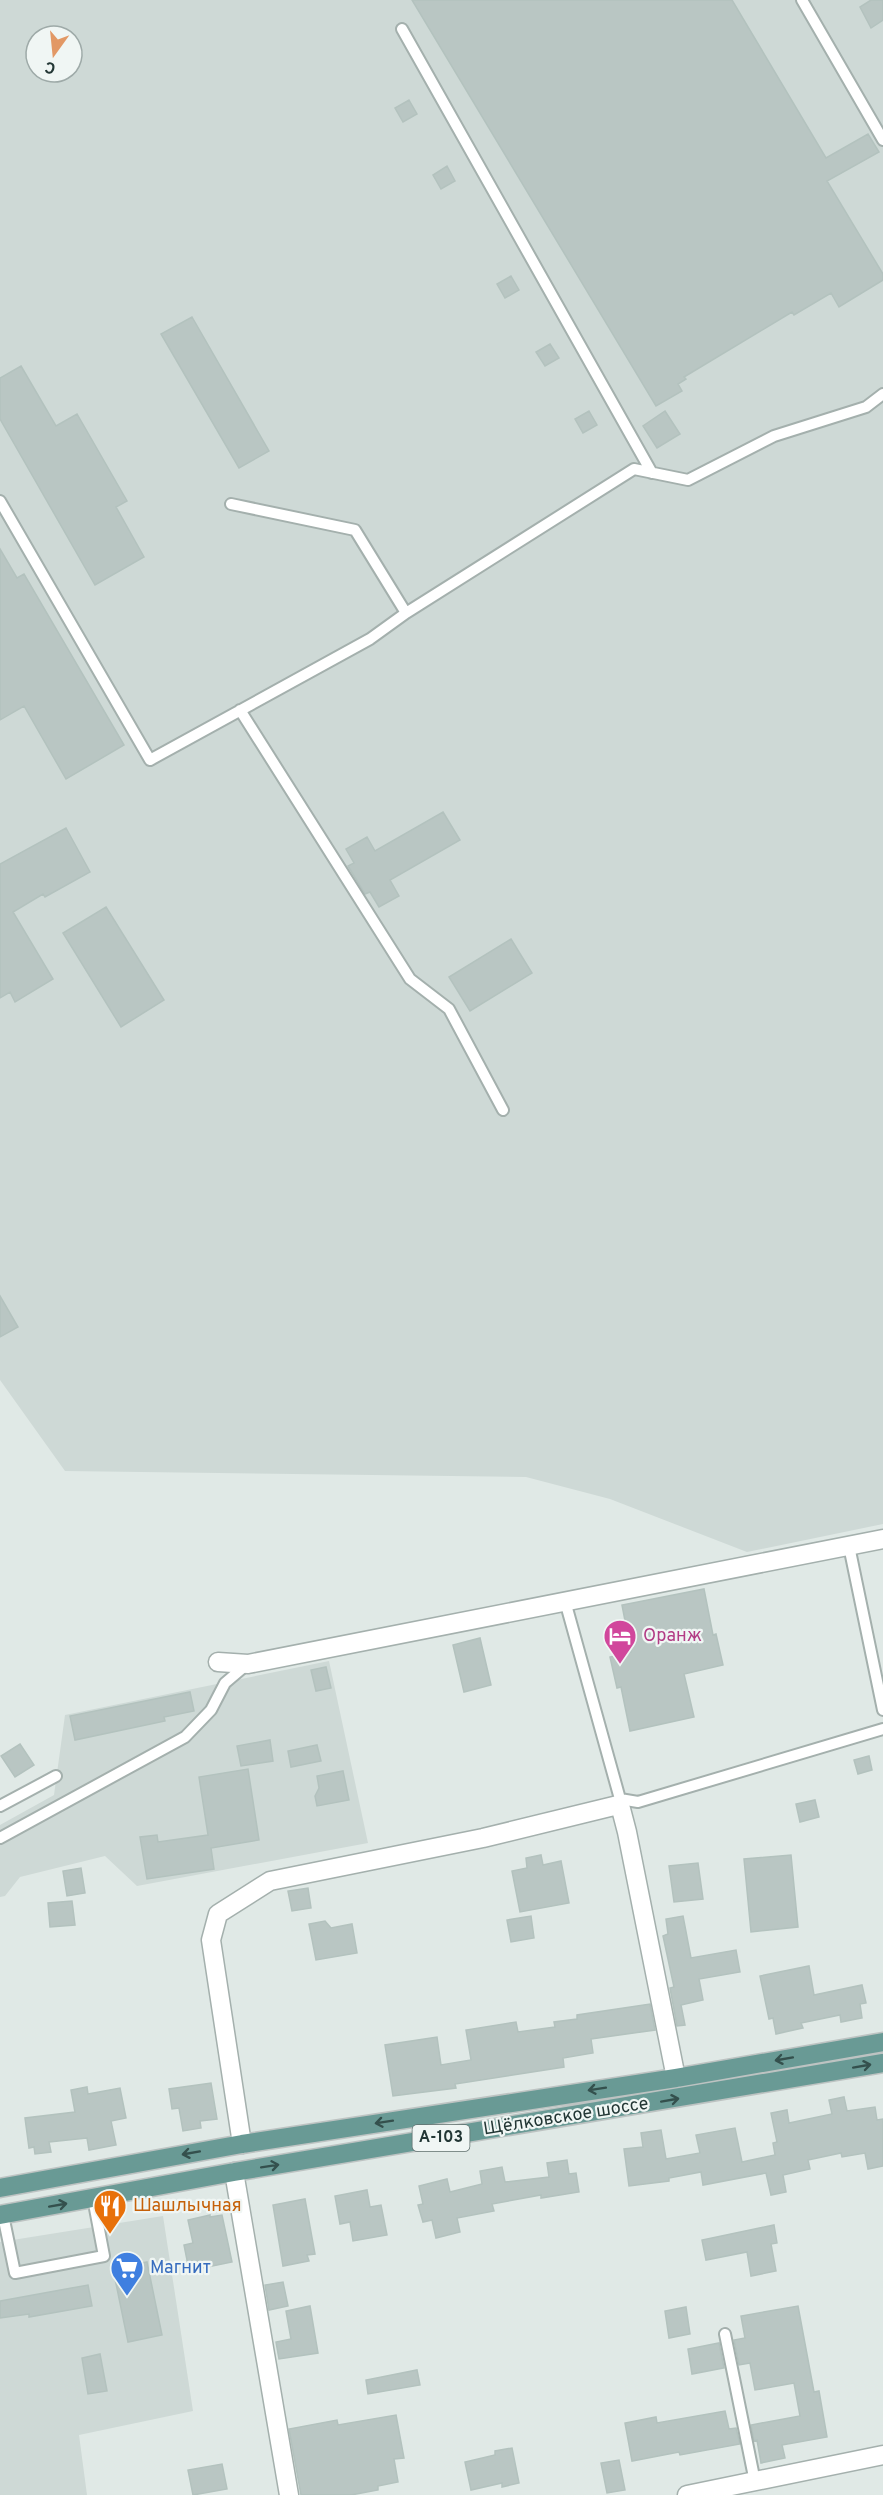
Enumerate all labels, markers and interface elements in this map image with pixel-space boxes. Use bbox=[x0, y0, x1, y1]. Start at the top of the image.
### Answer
north arrow bbox=[24, 24, 84, 84]
text: С bbox=[43, 56, 58, 78]
hotel icon: Оранж bbox=[602, 1618, 638, 1665]
place label: Оранж bbox=[643, 1625, 702, 1648]
one-way arrow bbox=[775, 2054, 794, 2065]
one-way arrow bbox=[851, 2061, 871, 2072]
one-way arrow bbox=[588, 2084, 608, 2095]
street label: Щёлковское шоссе bbox=[482, 2093, 650, 2141]
one-way arrow bbox=[659, 2094, 679, 2105]
one-way arrow bbox=[374, 2116, 394, 2127]
road number: А-103 bbox=[412, 2125, 470, 2151]
one-way arrow bbox=[182, 2148, 202, 2159]
one-way arrow bbox=[260, 2161, 279, 2172]
restaurant icon: Шашлычная bbox=[92, 2188, 128, 2235]
place label: Шашлычная bbox=[133, 2195, 242, 2218]
one-way arrow bbox=[47, 2199, 67, 2210]
supermarket icon: Магнит bbox=[109, 2250, 145, 2297]
place label: Магнит bbox=[150, 2257, 211, 2280]

